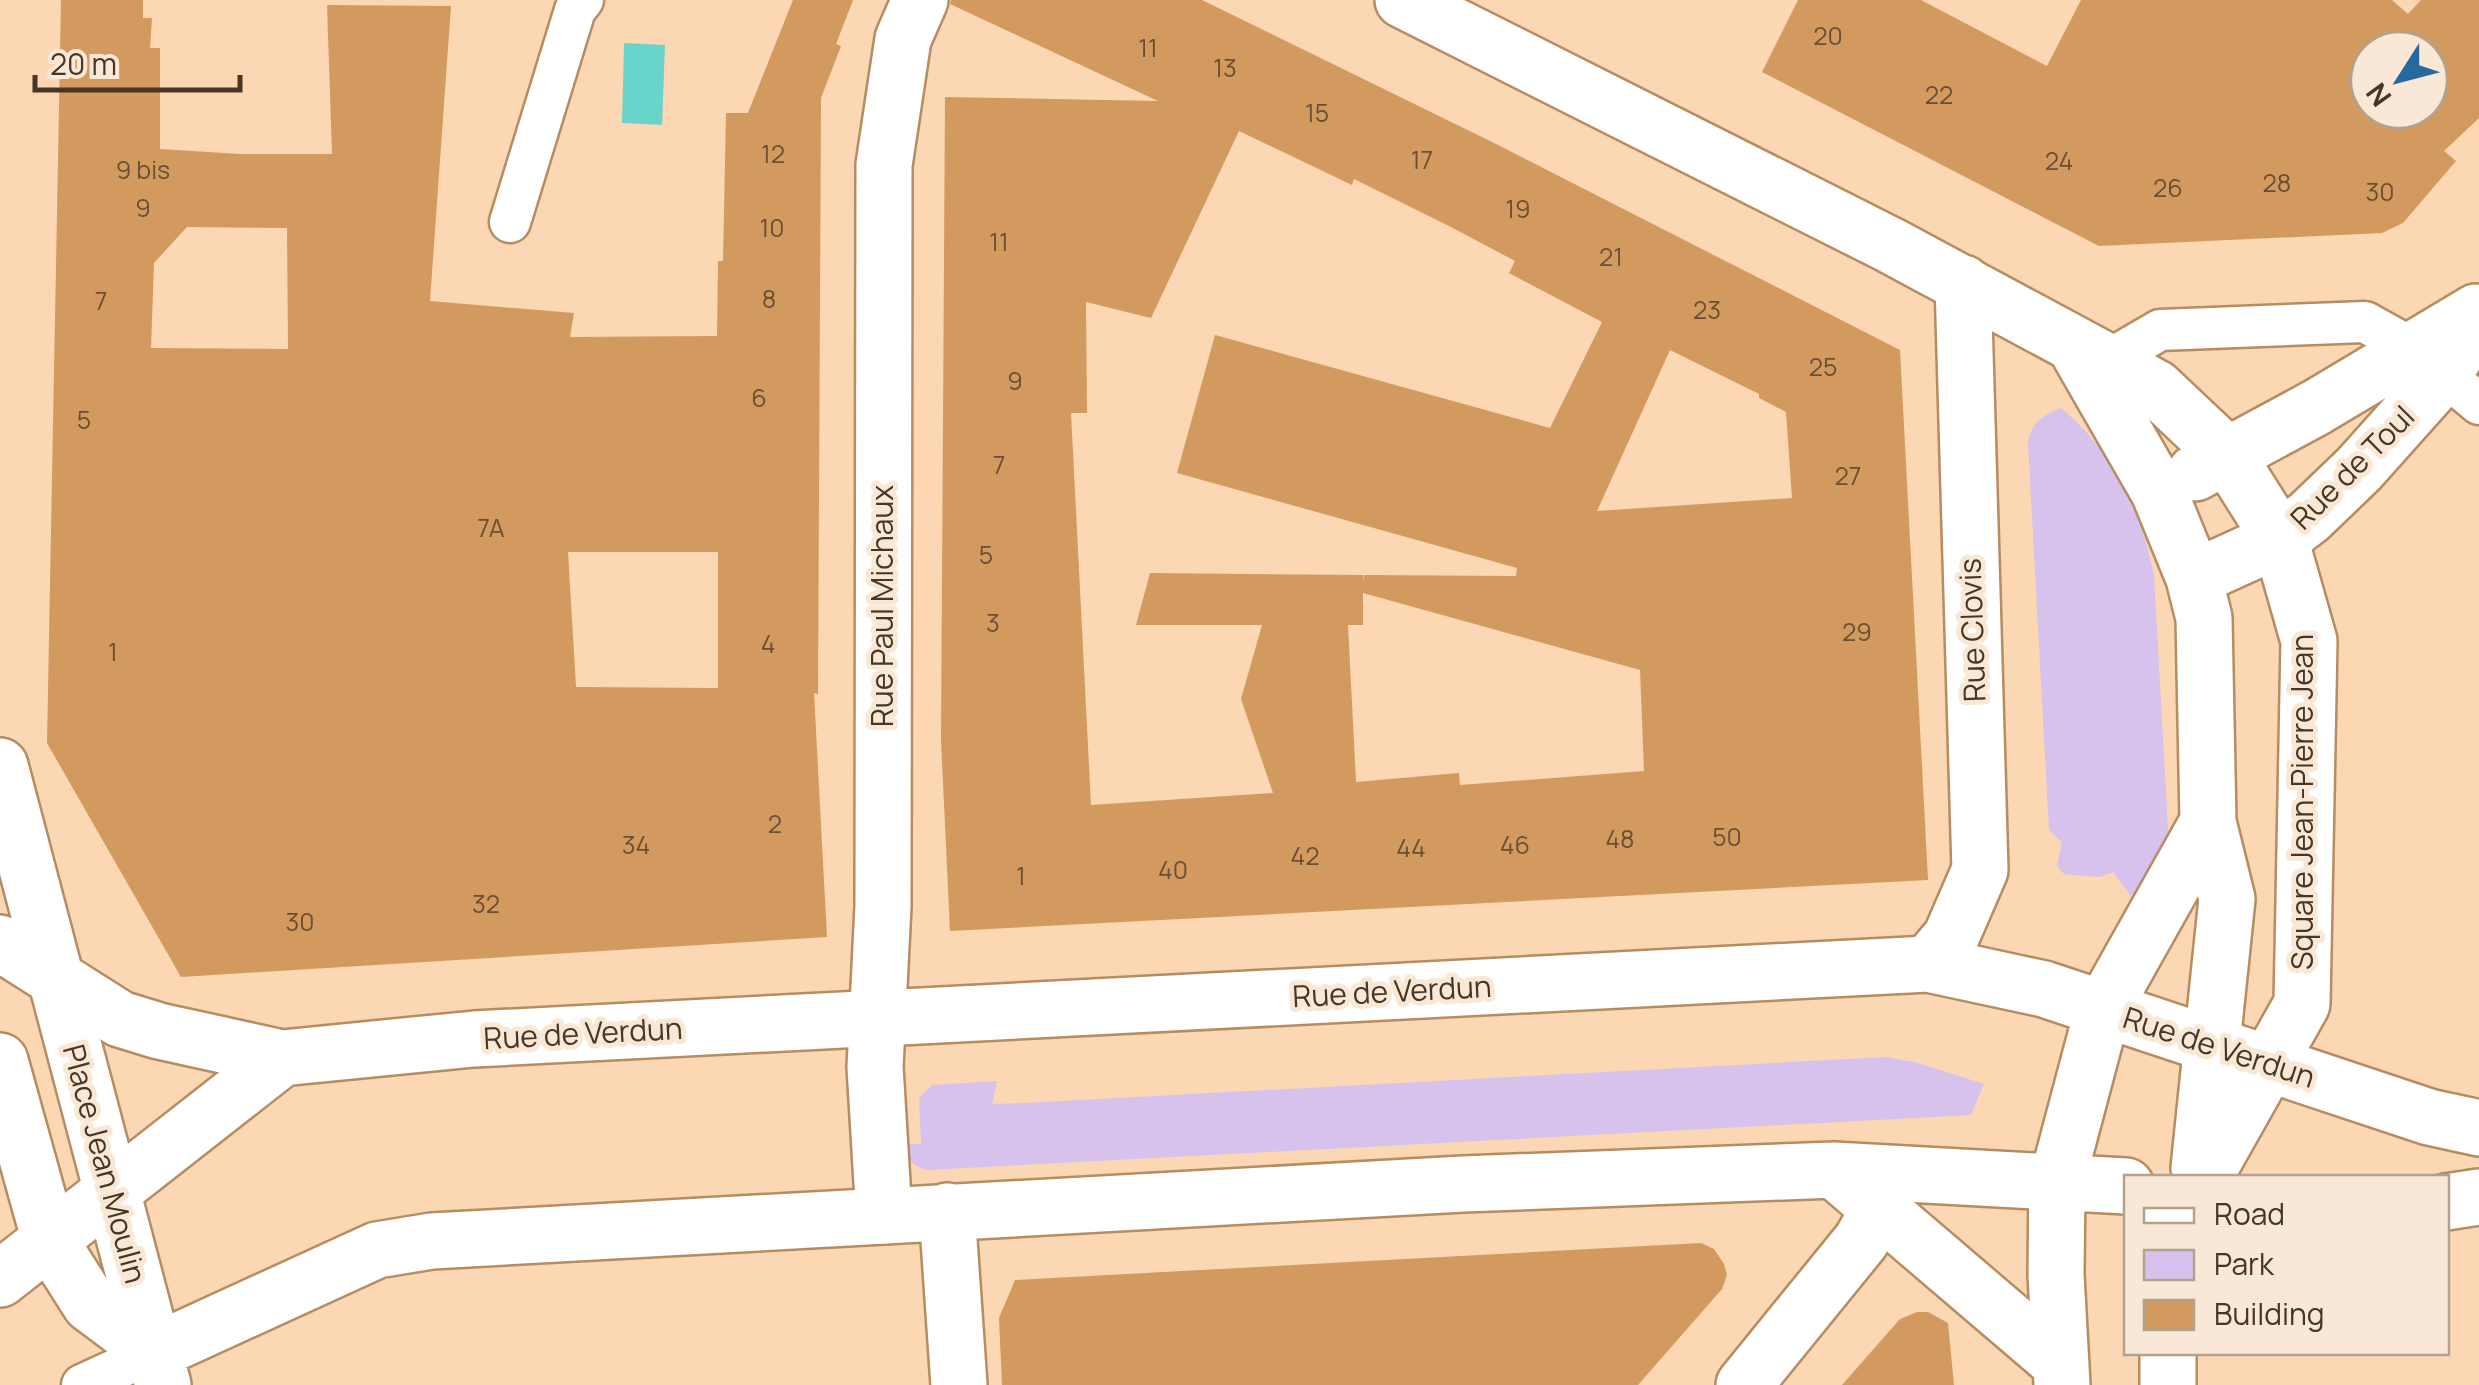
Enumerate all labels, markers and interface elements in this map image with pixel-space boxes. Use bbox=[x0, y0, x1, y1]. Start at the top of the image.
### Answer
house number: 20 bbox=[1813, 18, 1843, 53]
scale bar bbox=[35, 30, 240, 92]
house number: 11 bbox=[1138, 30, 1158, 65]
north arrow bbox=[2349, 30, 2449, 130]
text: 20 m bbox=[50, 43, 117, 84]
house number: 13 bbox=[1213, 50, 1237, 85]
text: N bbox=[2357, 76, 2399, 115]
house number: 22 bbox=[1925, 77, 1953, 112]
house number: 15 bbox=[1305, 95, 1329, 130]
house number: 12 bbox=[761, 136, 785, 171]
house number: 17 bbox=[1411, 142, 1433, 177]
house number: 24 bbox=[2045, 143, 2073, 178]
house number: 9 bis bbox=[116, 152, 170, 187]
house number: 28 bbox=[2263, 165, 2291, 200]
house number: 26 bbox=[2153, 170, 2183, 205]
house number: 30 bbox=[2365, 174, 2395, 209]
house number: 9 bbox=[135, 190, 151, 225]
house number: 19 bbox=[1505, 191, 1531, 226]
house number: 10 bbox=[759, 210, 785, 245]
house number: 11 bbox=[989, 224, 1009, 259]
house number: 21 bbox=[1599, 239, 1623, 274]
house number: 8 bbox=[762, 281, 776, 316]
house number: 7 bbox=[95, 283, 107, 318]
house number: 23 bbox=[1693, 292, 1721, 327]
house number: 25 bbox=[1809, 349, 1837, 384]
house number: 9 bbox=[1007, 363, 1023, 398]
house number: 6 bbox=[751, 380, 767, 415]
street label: Rue de Toul bbox=[2281, 396, 2423, 538]
house number: 5 bbox=[77, 402, 91, 437]
house number: 7 bbox=[993, 447, 1005, 482]
house number: 27 bbox=[1835, 458, 1861, 493]
street label: Rue Paul Michaux bbox=[861, 485, 902, 727]
house number: 7A bbox=[477, 510, 505, 545]
house number: 5 bbox=[979, 537, 993, 572]
street label: Rue Clovis bbox=[1949, 557, 1994, 703]
house number: 3 bbox=[986, 605, 1000, 640]
house number: 29 bbox=[1842, 614, 1872, 649]
house number: 4 bbox=[761, 626, 775, 661]
house number: 1 bbox=[108, 634, 118, 669]
street label: Square Jean-Pierre Jean bbox=[2281, 634, 2322, 970]
house number: 2 bbox=[768, 806, 782, 841]
house number: 50 bbox=[1712, 819, 1742, 854]
house number: 48 bbox=[1605, 821, 1635, 856]
house number: 34 bbox=[622, 827, 650, 862]
house number: 46 bbox=[1500, 827, 1530, 862]
house number: 44 bbox=[1396, 830, 1426, 865]
house number: 42 bbox=[1291, 838, 1320, 873]
house number: 40 bbox=[1158, 852, 1188, 887]
house number: 1 bbox=[1016, 858, 1026, 893]
house number: 32 bbox=[472, 886, 500, 921]
house number: 30 bbox=[285, 904, 315, 939]
street label: Rue de Verdun bbox=[1291, 965, 1493, 1016]
street label: Rue de Verdun bbox=[2118, 996, 2321, 1097]
street label: Rue de Verdun bbox=[482, 1007, 684, 1058]
street label: Place Jean Moulin bbox=[54, 1040, 157, 1288]
legend bbox=[2124, 1175, 2449, 1355]
text: Road bbox=[2214, 1193, 2285, 1234]
text: Park bbox=[2214, 1243, 2275, 1284]
text: Building bbox=[2214, 1293, 2325, 1334]

